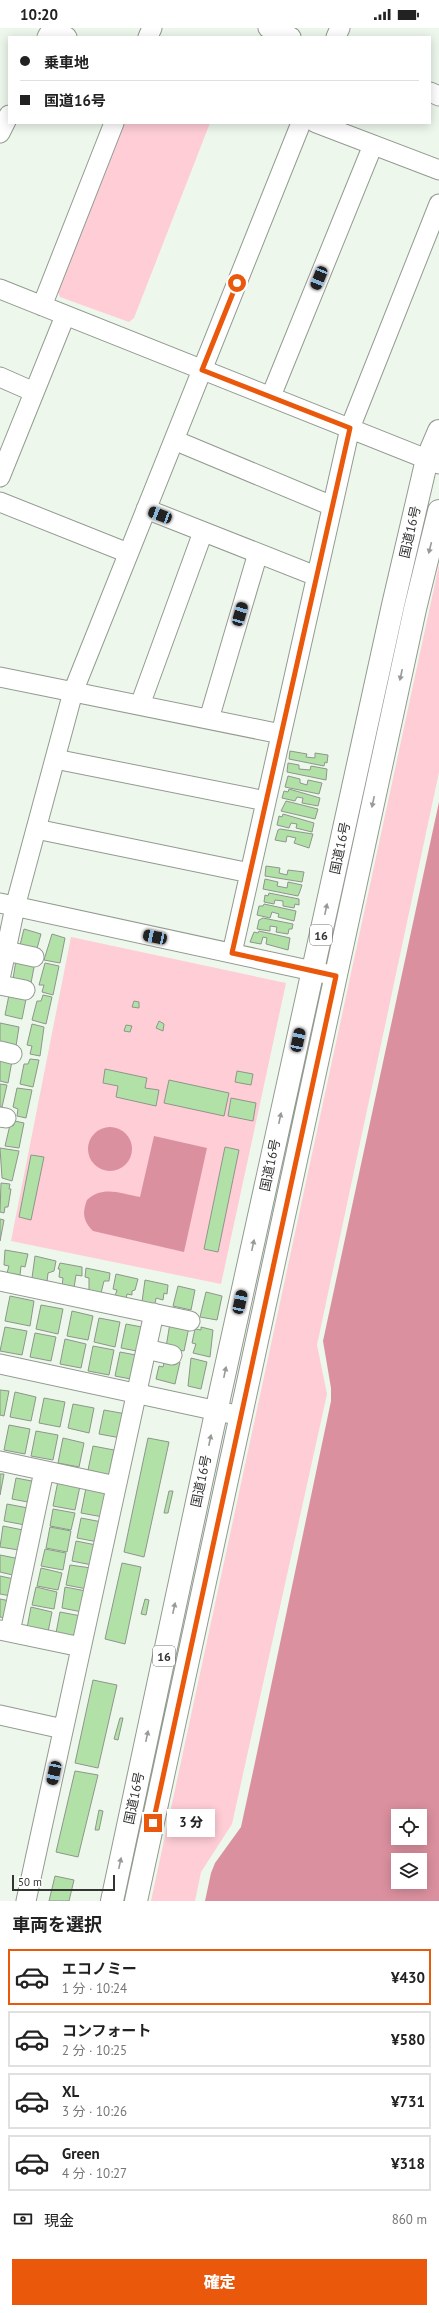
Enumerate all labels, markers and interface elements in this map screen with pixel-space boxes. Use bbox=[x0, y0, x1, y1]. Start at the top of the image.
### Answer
text: 10:20 bbox=[20, 5, 58, 24]
text: 乗車地 bbox=[44, 53, 89, 72]
text: 国道16号 bbox=[44, 91, 106, 110]
car bbox=[309, 265, 329, 291]
route start bbox=[228, 274, 246, 292]
street label: 国道16号 bbox=[396, 504, 424, 560]
car bbox=[147, 505, 173, 525]
one-way arrow bbox=[426, 542, 432, 555]
car bbox=[231, 601, 249, 627]
one-way arrow bbox=[397, 669, 403, 681]
one-way arrow bbox=[370, 796, 376, 808]
street label: 国道16号 bbox=[326, 820, 354, 876]
one-way arrow bbox=[324, 903, 330, 916]
road number: 16 bbox=[310, 925, 332, 945]
car bbox=[142, 929, 168, 945]
car bbox=[290, 1027, 306, 1053]
one-way arrow bbox=[278, 1112, 284, 1125]
street label: 国道16号 bbox=[256, 1137, 284, 1193]
one-way arrow bbox=[250, 1239, 256, 1252]
car bbox=[232, 1289, 248, 1315]
one-way arrow bbox=[222, 1366, 228, 1379]
one-way arrow bbox=[207, 1434, 213, 1446]
street label: 国道16号 bbox=[187, 1453, 215, 1509]
one-way arrow bbox=[171, 1602, 177, 1615]
road number: 16 bbox=[153, 1646, 175, 1666]
one-way arrow bbox=[144, 1729, 150, 1742]
car bbox=[46, 1760, 62, 1786]
street label: 国道16号 bbox=[120, 1770, 148, 1826]
callout: 3 分 bbox=[167, 1809, 215, 1837]
map controls bbox=[391, 1809, 427, 1889]
button: locate bbox=[391, 1809, 427, 1845]
route end bbox=[144, 1814, 162, 1832]
text: 3 分 bbox=[179, 1814, 203, 1831]
button: layers bbox=[391, 1853, 427, 1889]
one-way arrow bbox=[118, 1857, 124, 1869]
scale bar bbox=[12, 1873, 115, 1892]
text: 50 m bbox=[18, 1875, 42, 1889]
text: 車両を選択 bbox=[12, 1913, 102, 1936]
icon: car bbox=[14, 1959, 50, 1995]
text: エコノミー bbox=[62, 1959, 137, 1978]
text: ¥430 bbox=[391, 1968, 425, 1987]
text: 1 分 · 10:24 bbox=[62, 1980, 127, 1997]
icon: car bbox=[14, 2021, 50, 2057]
text: コンフォート bbox=[62, 2021, 152, 2040]
text: ¥580 bbox=[391, 2030, 425, 2049]
text: 2 分 · 10:25 bbox=[62, 2042, 127, 2059]
text: XL bbox=[62, 2082, 79, 2101]
icon: car bbox=[14, 2083, 50, 2119]
text: ¥731 bbox=[391, 2092, 425, 2111]
text: 3 分 · 10:26 bbox=[62, 2103, 127, 2120]
text: Green bbox=[62, 2144, 100, 2163]
icon: car bbox=[14, 2145, 50, 2181]
text: ¥318 bbox=[391, 2154, 425, 2173]
text: 4 分 · 10:27 bbox=[62, 2165, 127, 2182]
icon: cash bbox=[12, 2208, 34, 2230]
text: 現金 bbox=[44, 2211, 74, 2230]
text: 860 m bbox=[392, 2211, 427, 2228]
button: 確定 bbox=[12, 2259, 427, 2305]

